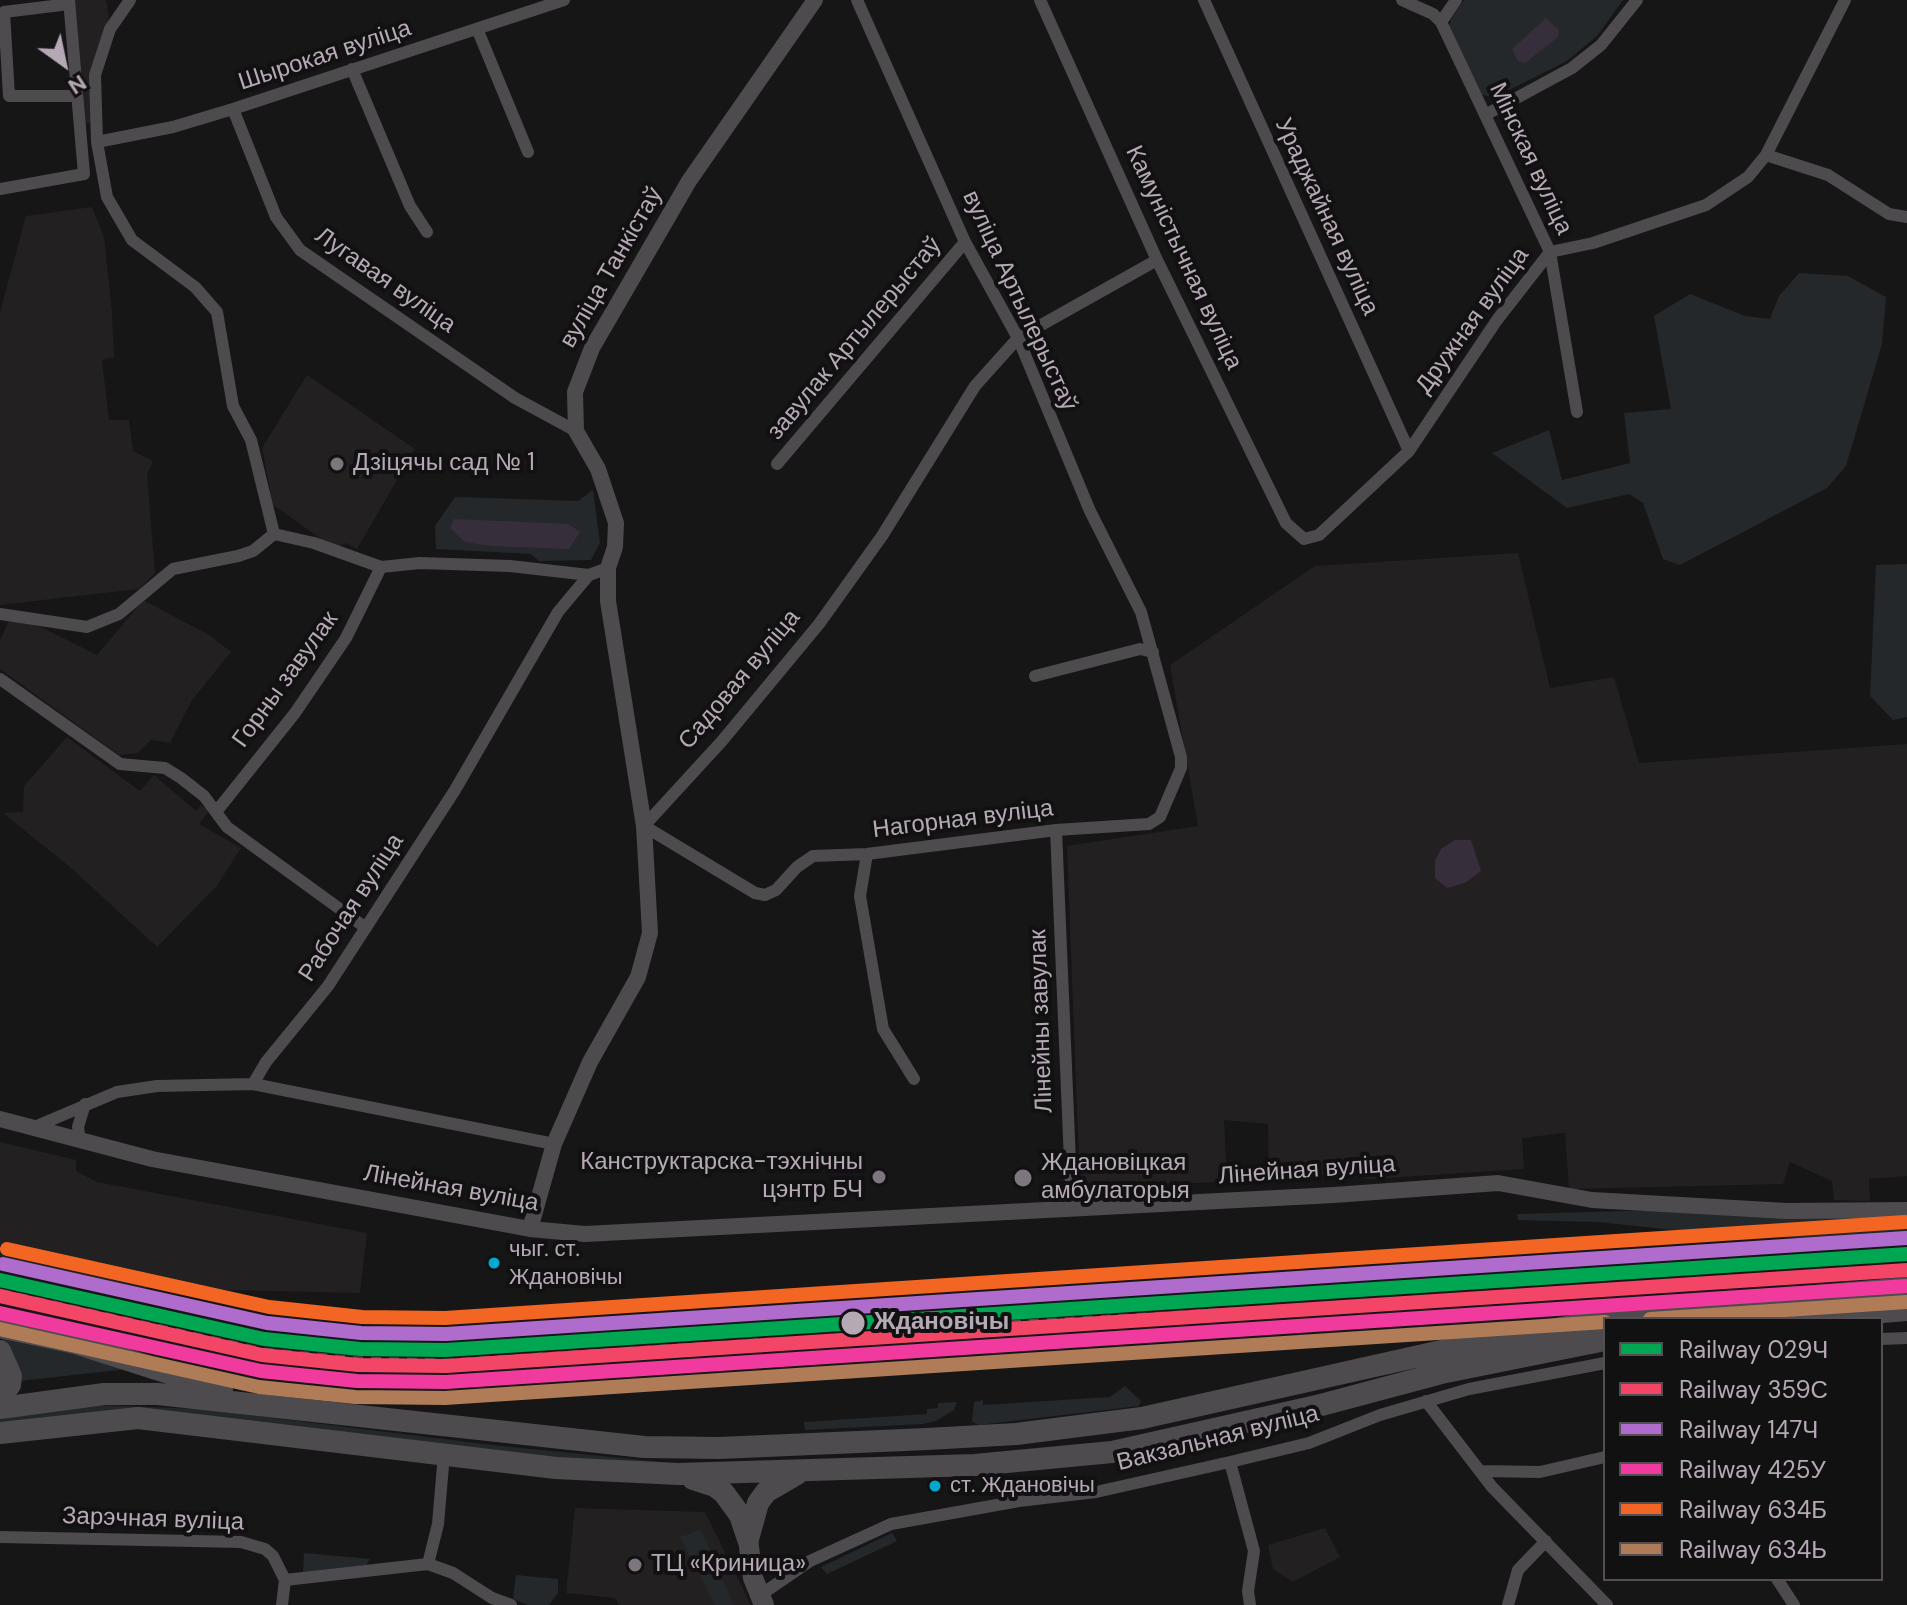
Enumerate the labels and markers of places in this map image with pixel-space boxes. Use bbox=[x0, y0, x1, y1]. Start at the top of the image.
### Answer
place label: Дзіцячы сад № 1 bbox=[353, 450, 535, 478]
marker: Дзіцячы сад № 1 bbox=[328, 455, 346, 473]
place label: Канструктарска-тэхнічны цэнтр БЧ bbox=[580, 1149, 863, 1205]
place label: Ждановіцкая амбулаторыя bbox=[1041, 1150, 1190, 1206]
marker: Ждановіцкая амбулаторыя bbox=[1012, 1167, 1034, 1189]
marker: Канструктарска-тэхнічны цэнтр БЧ bbox=[870, 1168, 888, 1186]
place label: чыг. ст. Ждановічы bbox=[509, 1237, 623, 1288]
marker: чыг. ст. Ждановічы bbox=[486, 1255, 502, 1271]
marker: Ждановічы bbox=[839, 1309, 867, 1337]
place label: Ждановічы bbox=[874, 1309, 1009, 1337]
place label: ст. Ждановічы bbox=[950, 1473, 1095, 1499]
marker: ст. Ждановічы bbox=[927, 1478, 943, 1494]
place label: ТЦ «Криница» bbox=[651, 1551, 806, 1579]
marker: ТЦ «Криница» bbox=[626, 1556, 644, 1574]

